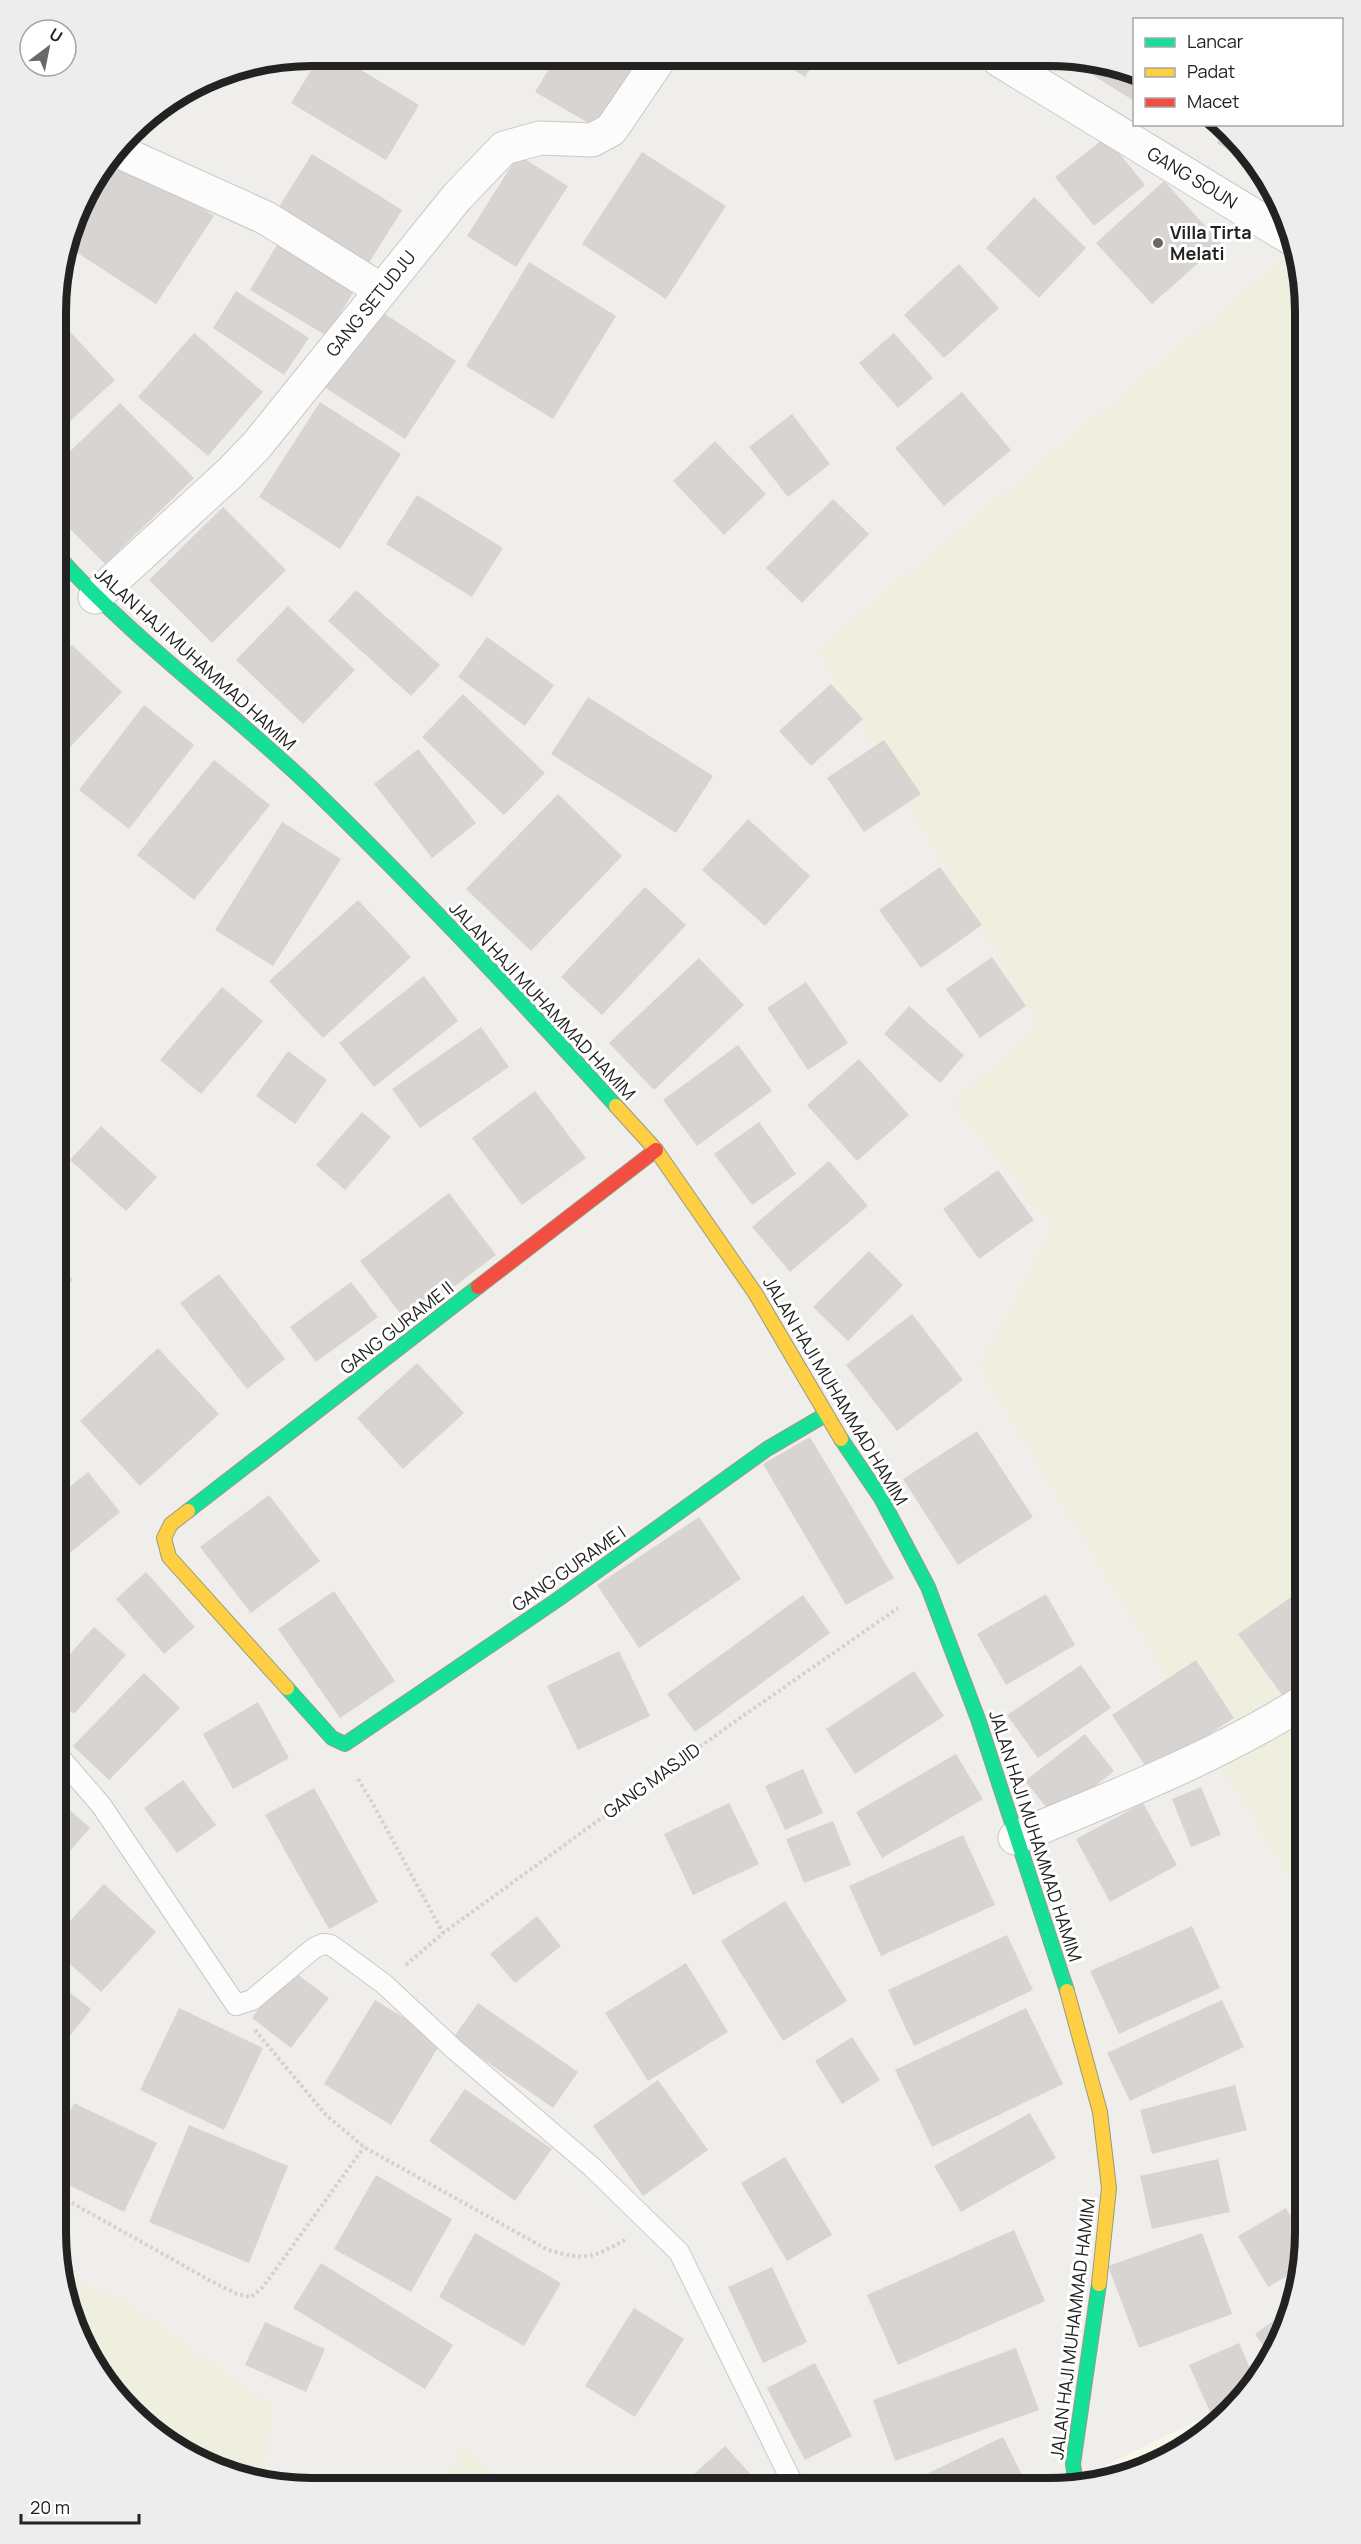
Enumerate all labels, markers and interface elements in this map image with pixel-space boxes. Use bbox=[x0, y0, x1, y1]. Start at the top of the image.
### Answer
north arrow bbox=[18, 18, 78, 78]
legend bbox=[1133, 18, 1343, 126]
text: U bbox=[45, 23, 67, 48]
text: Lancar bbox=[1187, 29, 1244, 53]
text: Padat bbox=[1187, 59, 1235, 83]
text: Macet bbox=[1187, 89, 1240, 113]
street label: GANG SOUN bbox=[1143, 141, 1242, 214]
place label: Villa Tirta Melati bbox=[1170, 220, 1252, 265]
marker: Villa Tirta Melati bbox=[1151, 236, 1165, 250]
street label: GANG SETUDJU bbox=[320, 245, 421, 361]
street label: JALAN HAJI MUHAMMAD HAMIM bbox=[90, 561, 301, 755]
street label: JALAN HAJI MUHAMMAD HAMIM bbox=[444, 896, 641, 1105]
street label: JALAN HAJI MUHAMMAD HAMIM bbox=[758, 1272, 914, 1509]
street label: GANG GURAME II bbox=[335, 1275, 458, 1379]
street label: GANG GURAME I bbox=[507, 1520, 630, 1616]
street label: JALAN HAJI MUHAMMAD HAMIM bbox=[984, 1707, 1088, 1964]
street label: GANG MASJID bbox=[598, 1737, 705, 1823]
street label: JALAN HAJI MUHAMMAD HAMIM bbox=[1044, 2197, 1100, 2461]
scale bar bbox=[21, 2487, 140, 2525]
text: 20 m bbox=[30, 2495, 70, 2519]

